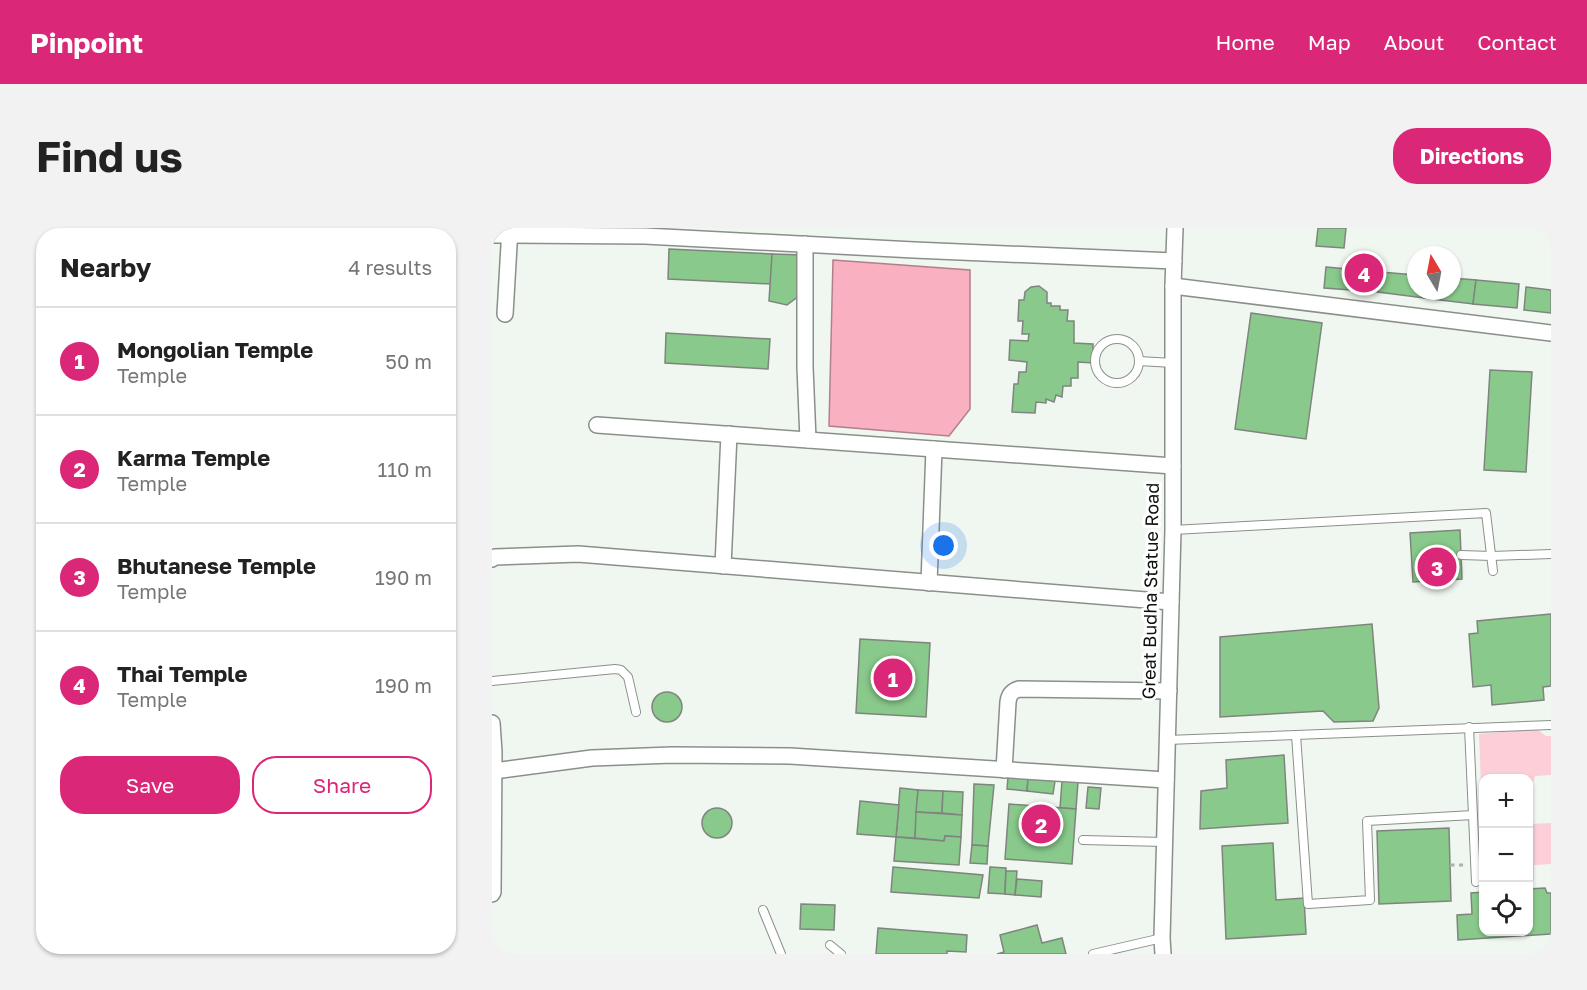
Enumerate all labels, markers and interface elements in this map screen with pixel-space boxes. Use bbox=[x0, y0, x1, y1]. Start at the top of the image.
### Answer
text: Pinpoint bbox=[30, 26, 143, 59]
text: Home bbox=[1215, 29, 1275, 55]
text: Map bbox=[1308, 29, 1351, 55]
text: About bbox=[1384, 29, 1444, 55]
text: Contact bbox=[1477, 29, 1557, 55]
button: Directions bbox=[1393, 128, 1551, 184]
text: Find us bbox=[36, 131, 183, 181]
north arrow bbox=[1407, 246, 1461, 300]
pin: 4 bbox=[1344, 250, 1384, 296]
text: Nearby bbox=[60, 252, 151, 283]
text: 4 results bbox=[348, 255, 432, 279]
text: Mongolian Temple bbox=[117, 336, 313, 363]
text: 1 bbox=[74, 349, 85, 373]
text: 50 m bbox=[385, 349, 432, 373]
text: Temple bbox=[117, 363, 187, 387]
text: Karma Temple bbox=[117, 444, 270, 471]
text: 2 bbox=[73, 457, 86, 481]
text: 110 m bbox=[378, 457, 432, 481]
text: Temple bbox=[117, 471, 187, 495]
street label: Great Budha Statue Road bbox=[1137, 482, 1163, 700]
your location bbox=[929, 531, 958, 560]
pin: 3 bbox=[1418, 544, 1456, 590]
text: Bhutanese Temple bbox=[117, 552, 316, 579]
text: 3 bbox=[73, 565, 86, 589]
text: 190 m bbox=[375, 565, 432, 589]
text: Temple bbox=[117, 579, 187, 603]
pin: 1 bbox=[874, 656, 912, 700]
text: Thai Temple bbox=[117, 660, 247, 687]
text: 4 bbox=[73, 673, 86, 697]
text: 190 m bbox=[375, 673, 432, 697]
text: Temple bbox=[117, 687, 187, 711]
button: Save bbox=[60, 756, 240, 814]
button: Share bbox=[252, 756, 432, 814]
map controls bbox=[1479, 774, 1533, 936]
button: + bbox=[1479, 774, 1533, 828]
pin: 2 bbox=[1022, 802, 1060, 846]
button: − bbox=[1479, 828, 1533, 882]
button: locate bbox=[1479, 882, 1533, 936]

